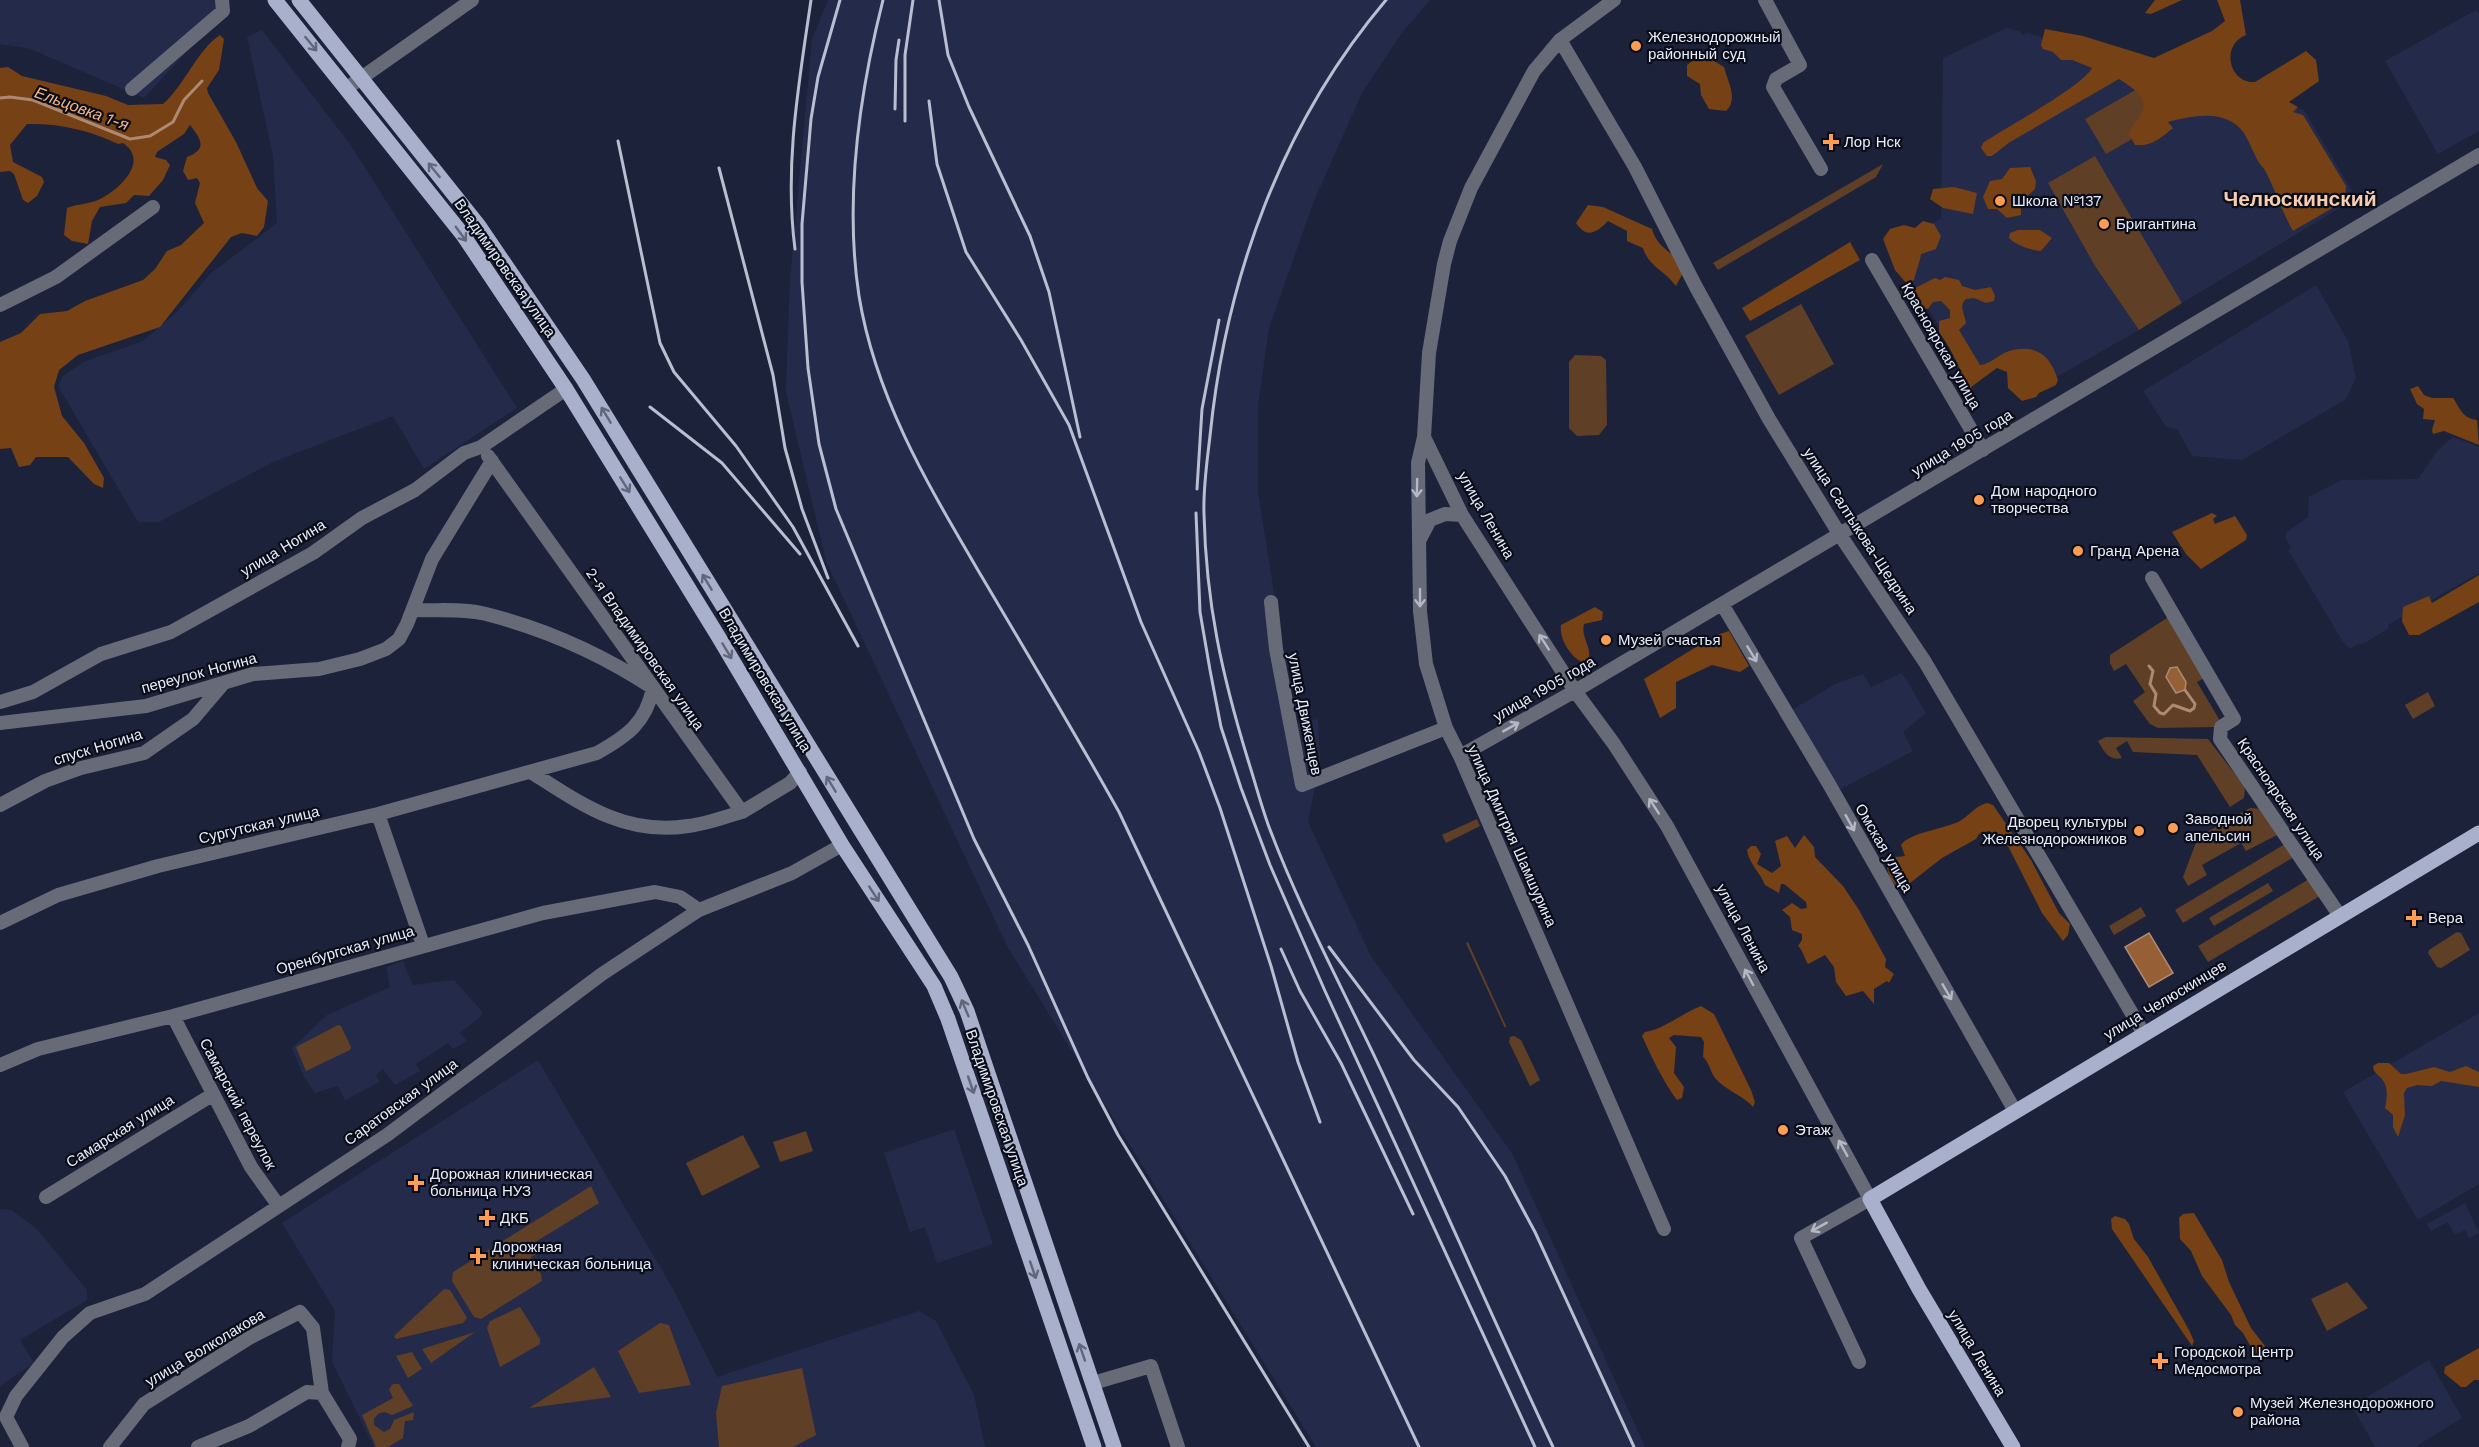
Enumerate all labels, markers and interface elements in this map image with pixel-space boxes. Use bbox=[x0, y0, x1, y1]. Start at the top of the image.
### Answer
place label: Железнодорожный районный суд bbox=[1648, 28, 1781, 63]
one-way arrow bbox=[305, 36, 318, 52]
marker: Железнодорожный районный суд bbox=[1629, 39, 1643, 53]
water label: Ельцовка 1-я bbox=[32, 83, 132, 134]
marker: Лор Нск bbox=[1822, 133, 1840, 151]
place label: Лор Нск bbox=[1844, 133, 1901, 151]
one-way arrow bbox=[427, 162, 440, 178]
district label: Челюскинский bbox=[2223, 186, 2377, 211]
place label: Школа №137 bbox=[2012, 192, 2102, 210]
marker: Школа №137 bbox=[1993, 194, 2007, 208]
street label: Владимировская улица bbox=[450, 195, 560, 341]
place label: Бригантина bbox=[2116, 215, 2197, 233]
marker: Бригантина bbox=[2097, 217, 2111, 231]
one-way arrow bbox=[455, 225, 467, 241]
street label: Красноярская улица bbox=[1897, 279, 1985, 413]
street label: улица 1905 года bbox=[1908, 405, 2016, 480]
one-way arrow bbox=[599, 407, 611, 424]
street label: улица Салтыкова-Щедрина bbox=[1799, 444, 1921, 618]
street label: улица Ленина bbox=[1454, 468, 1519, 562]
one-way arrow bbox=[619, 476, 631, 493]
one-way arrow bbox=[1411, 477, 1423, 497]
place label: Дом народного творчества bbox=[1991, 482, 2097, 517]
marker: Дом народного творчества bbox=[1972, 493, 1986, 507]
street label: улица Ногина bbox=[237, 515, 329, 580]
place label: Гранд Арена bbox=[2090, 542, 2180, 560]
marker: Гранд Арена bbox=[2071, 544, 2085, 558]
street label: 2-я Владимировская улица bbox=[582, 564, 708, 734]
one-way arrow bbox=[701, 574, 713, 591]
one-way arrow bbox=[1414, 587, 1426, 607]
street label: Владимировская улица bbox=[715, 605, 815, 756]
place label: Музей счастья bbox=[1618, 631, 1721, 649]
marker: Музей счастья bbox=[1599, 633, 1613, 647]
one-way arrow bbox=[1537, 634, 1549, 651]
one-way arrow bbox=[722, 642, 734, 659]
one-way arrow bbox=[1746, 645, 1758, 662]
street label: переулок Ногина bbox=[139, 649, 259, 697]
street label: улица Движенцев bbox=[1284, 651, 1326, 777]
street label: улица 1905 года bbox=[1490, 652, 1599, 725]
one-way arrow bbox=[1502, 721, 1519, 733]
street label: спуск Ногина bbox=[51, 725, 145, 769]
street label: Красноярская улица bbox=[2233, 735, 2329, 864]
street label: улица Дмитрия Шамшурина bbox=[1464, 742, 1561, 930]
one-way arrow bbox=[824, 776, 836, 793]
one-way arrow bbox=[1648, 798, 1660, 815]
street label: Омская улица bbox=[1851, 801, 1917, 896]
street label: Сургутская улица bbox=[197, 802, 322, 848]
place label: Заводной апельсин bbox=[2185, 810, 2252, 845]
one-way arrow bbox=[1845, 813, 1856, 831]
place label: Дворец культуры Железнодорожников bbox=[1982, 813, 2127, 848]
marker: Заводной апельсин bbox=[2166, 821, 2180, 835]
marker: Дворец культуры Железнодорожников bbox=[2132, 824, 2146, 838]
street label: улица Ленина bbox=[1712, 881, 1774, 976]
one-way arrow bbox=[868, 885, 880, 902]
marker: Вера bbox=[2405, 909, 2423, 927]
place label: Вера bbox=[2428, 909, 2464, 927]
street label: Оренбургская улица bbox=[274, 921, 417, 978]
street label: улица Челюскинцев bbox=[2101, 956, 2230, 1044]
one-way arrow bbox=[1743, 968, 1754, 986]
one-way arrow bbox=[1941, 983, 1953, 1000]
one-way arrow bbox=[959, 999, 970, 1018]
street label: Владимировская улица bbox=[962, 1027, 1033, 1189]
street label: Самарский переулок bbox=[196, 1035, 280, 1173]
street label: Саратовская улица bbox=[341, 1054, 462, 1149]
one-way arrow bbox=[966, 1076, 977, 1095]
street label: Самарская улица bbox=[63, 1090, 178, 1171]
place label: Этаж bbox=[1795, 1121, 1831, 1139]
marker: Этаж bbox=[1776, 1123, 1790, 1137]
one-way arrow bbox=[1837, 1139, 1848, 1157]
place label: Дорожная клиническая больница НУЗ bbox=[430, 1165, 593, 1200]
marker: Дорожная клиническая больница НУЗ bbox=[407, 1174, 425, 1192]
marker: ДКБ bbox=[478, 1209, 496, 1227]
place label: ДКБ bbox=[500, 1209, 529, 1227]
one-way arrow bbox=[1811, 1221, 1828, 1233]
place label: Дорожная клиническая больница bbox=[492, 1238, 652, 1273]
marker: Дорожная клиническая больница bbox=[469, 1247, 487, 1265]
one-way arrow bbox=[1028, 1260, 1039, 1279]
street label: улица Волколакова bbox=[142, 1305, 269, 1391]
street label: улица Ленина bbox=[1944, 1306, 2010, 1400]
one-way arrow bbox=[1075, 1343, 1086, 1362]
place label: Городской Центр Медосмотра bbox=[2174, 1343, 2294, 1378]
marker: Городской Центр Медосмотра bbox=[2151, 1352, 2169, 1370]
place label: Музей Железнодорожного района bbox=[2250, 1394, 2434, 1429]
marker: Музей Железнодорожного района bbox=[2231, 1405, 2245, 1419]

